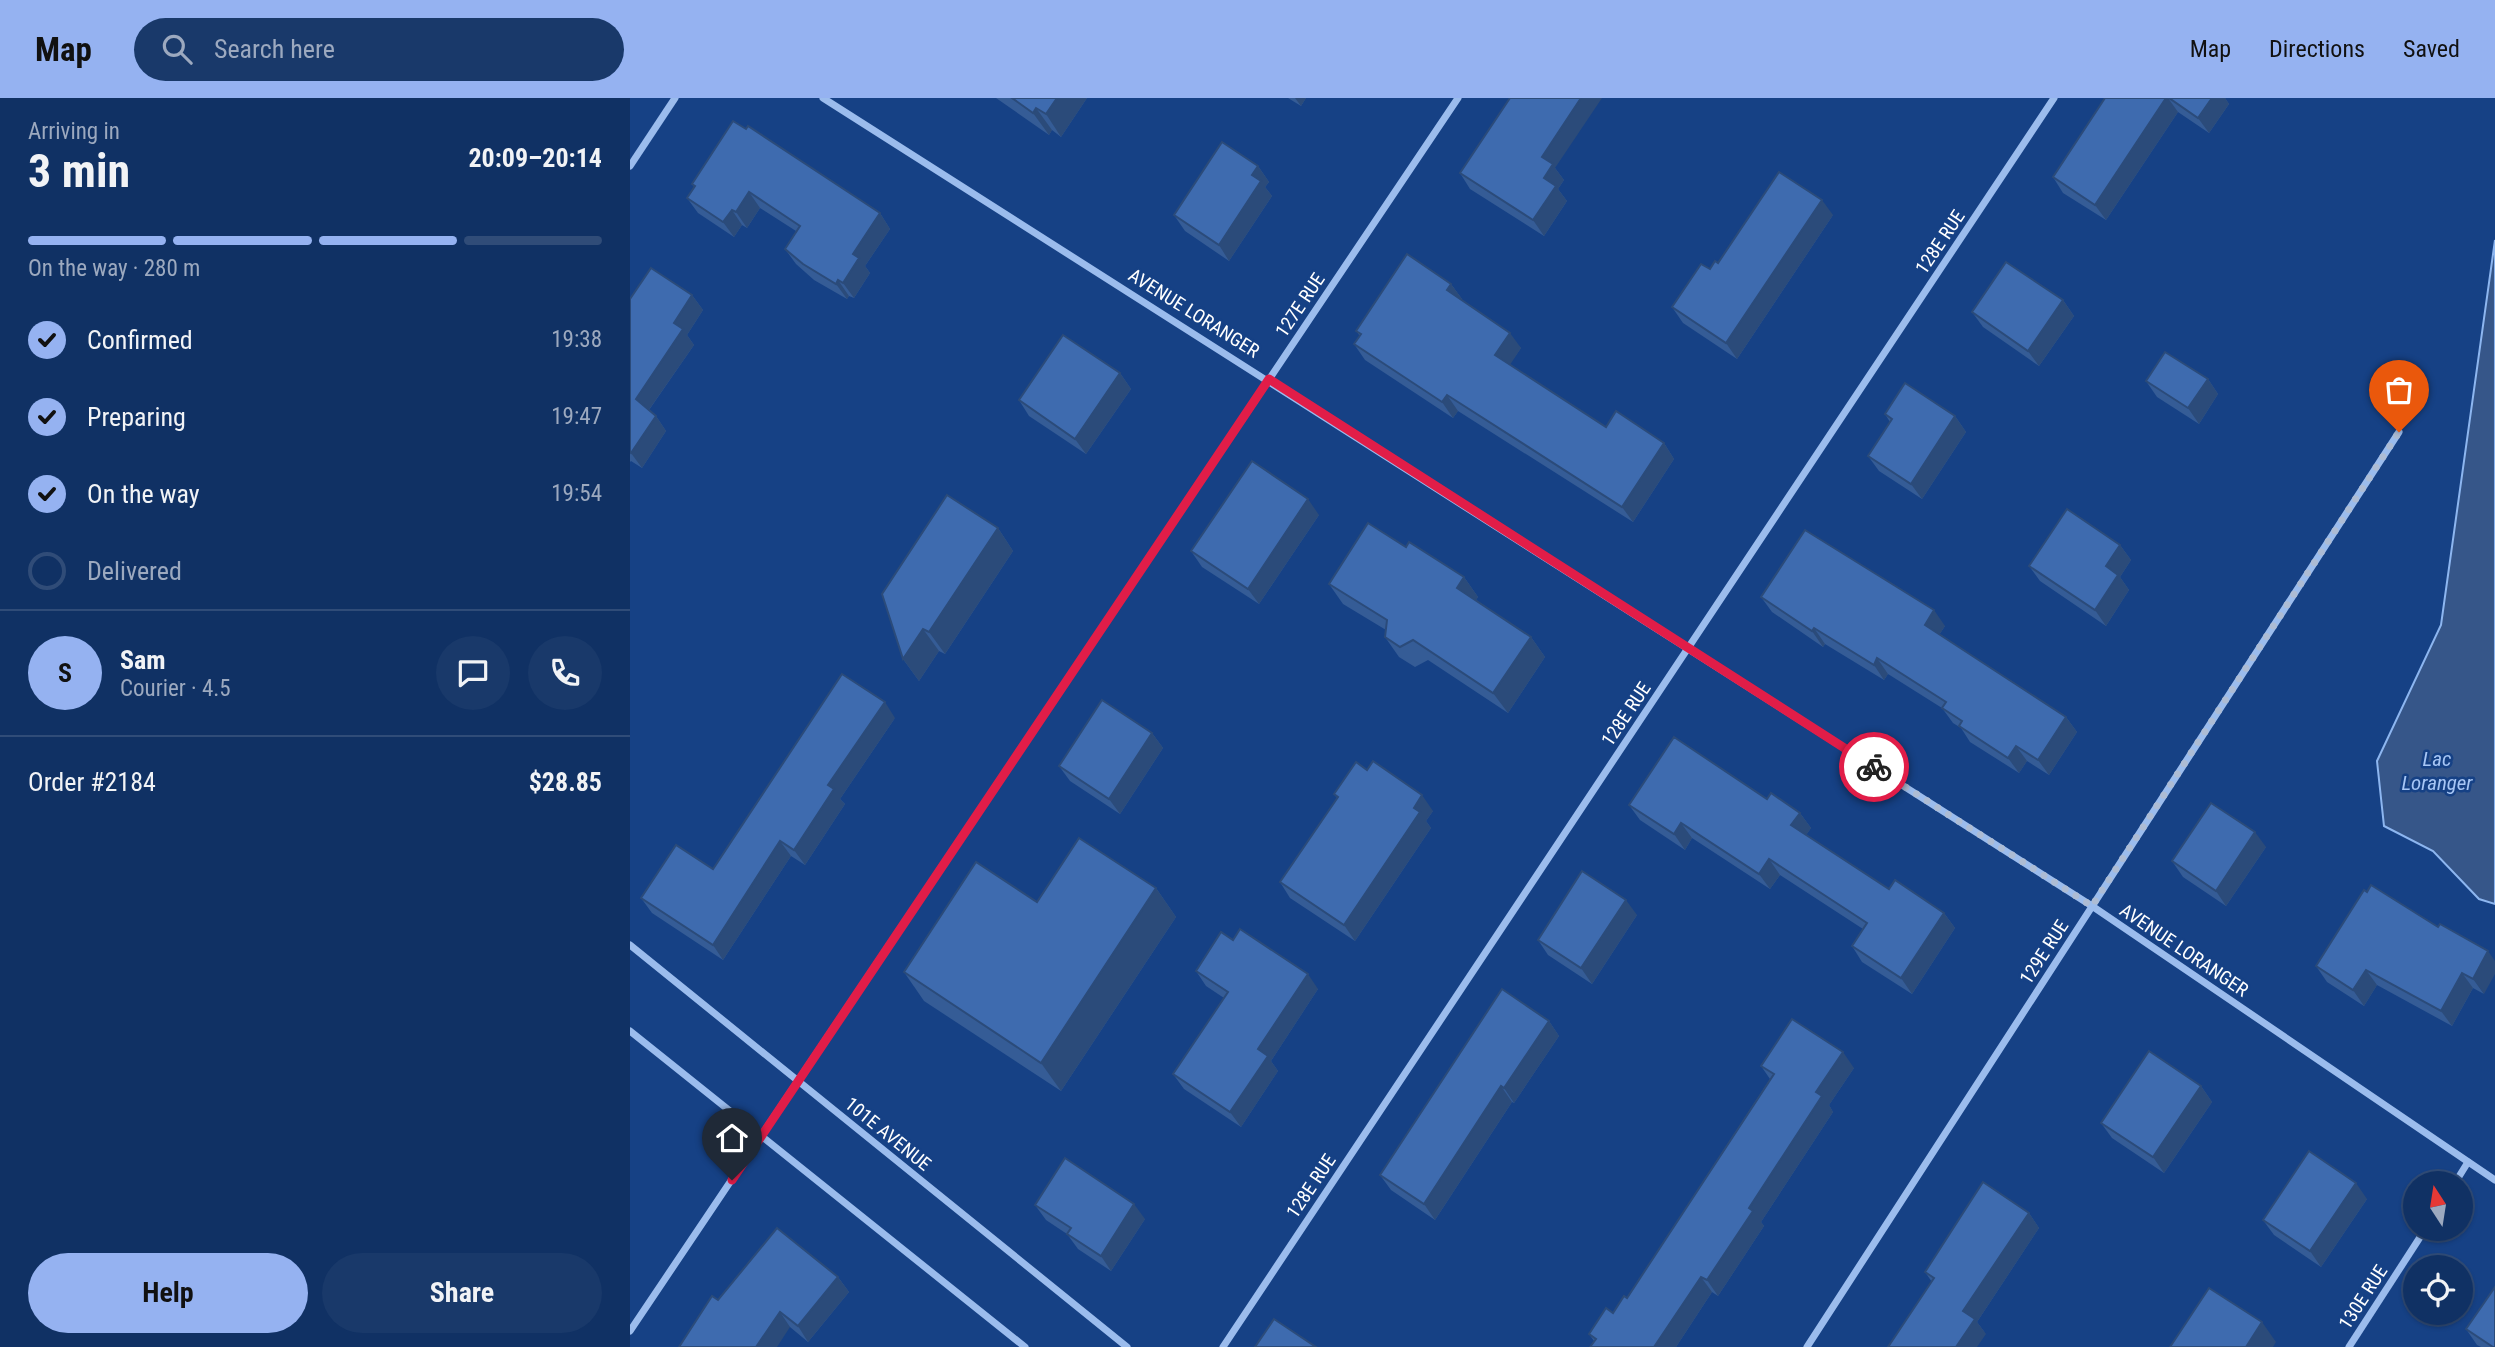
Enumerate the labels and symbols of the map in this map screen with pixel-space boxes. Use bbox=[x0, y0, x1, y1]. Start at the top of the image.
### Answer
street label: 128E RUE bbox=[1910, 206, 1970, 278]
street label: AVENUE LORANGER bbox=[1124, 264, 1264, 362]
street label: 127E RUE bbox=[1270, 269, 1330, 341]
pin bbox=[2369, 360, 2429, 432]
street label: 128E RUE bbox=[1596, 678, 1656, 750]
courier bbox=[1839, 732, 1909, 802]
water label: Lac Loranger bbox=[2401, 747, 2473, 795]
street label: AVENUE LORANGER bbox=[2115, 899, 2253, 1001]
street label: 129E RUE bbox=[2015, 915, 2073, 989]
street label: 101E AVENUE bbox=[840, 1092, 936, 1176]
pin bbox=[702, 1108, 762, 1180]
street label: 128E RUE bbox=[1281, 1150, 1341, 1222]
north arrow bbox=[2403, 1171, 2473, 1241]
street label: 130E RUE bbox=[2334, 1260, 2392, 1334]

